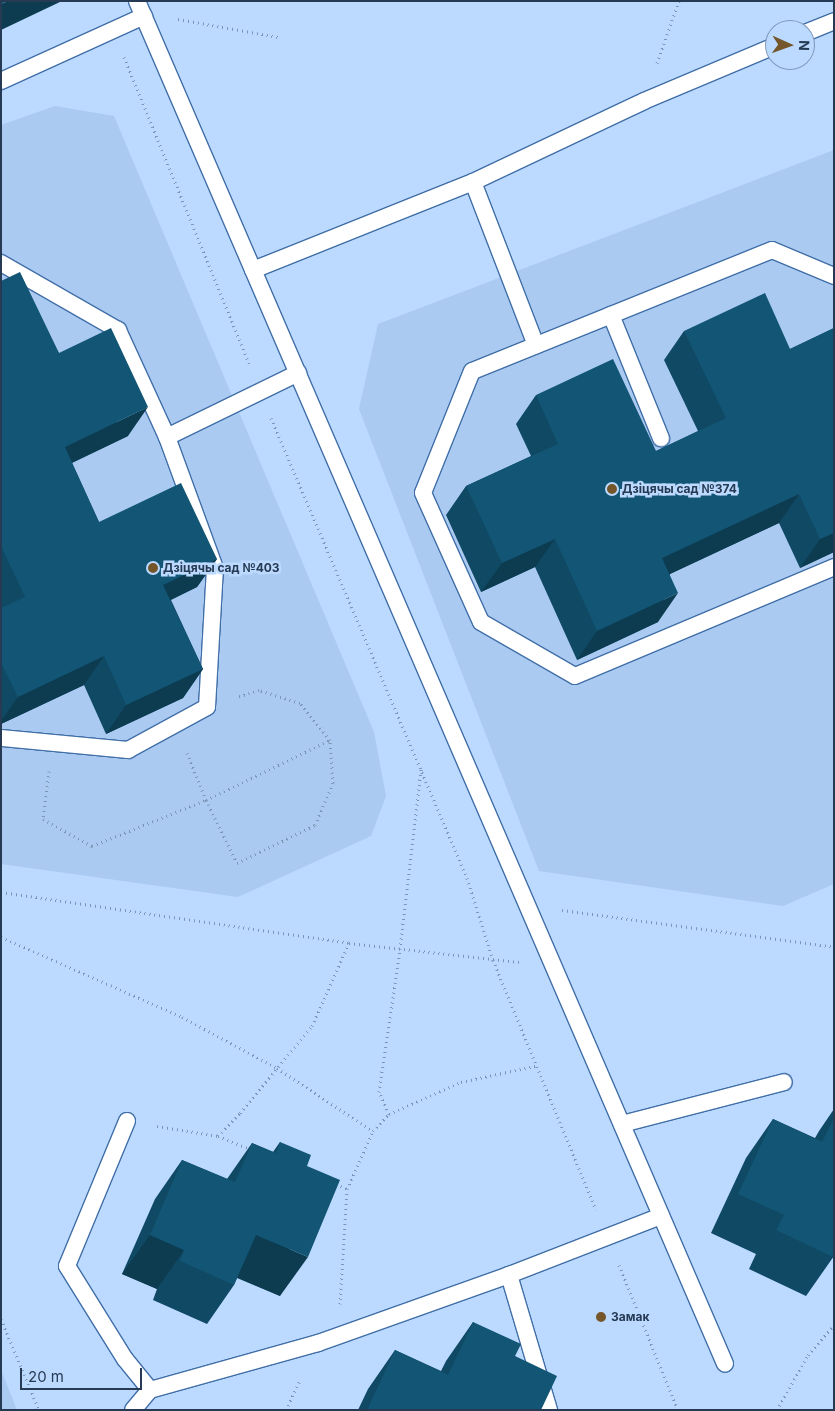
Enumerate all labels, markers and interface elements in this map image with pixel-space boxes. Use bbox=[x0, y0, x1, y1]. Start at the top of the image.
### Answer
north arrow bbox=[765, 20, 815, 70]
text: N bbox=[796, 40, 813, 51]
place label: Дзіцячы сад №374 bbox=[622, 482, 737, 496]
marker: Дзіцячы сад №374 bbox=[606, 483, 618, 495]
place label: Дзіцячы сад №403 bbox=[163, 561, 280, 575]
marker: Дзіцячы сад №403 bbox=[147, 562, 159, 574]
place label: Замак bbox=[611, 1310, 649, 1324]
marker: Замак bbox=[595, 1311, 607, 1323]
scale bar bbox=[22, 1358, 145, 1390]
text: 20 m bbox=[28, 1367, 64, 1386]

